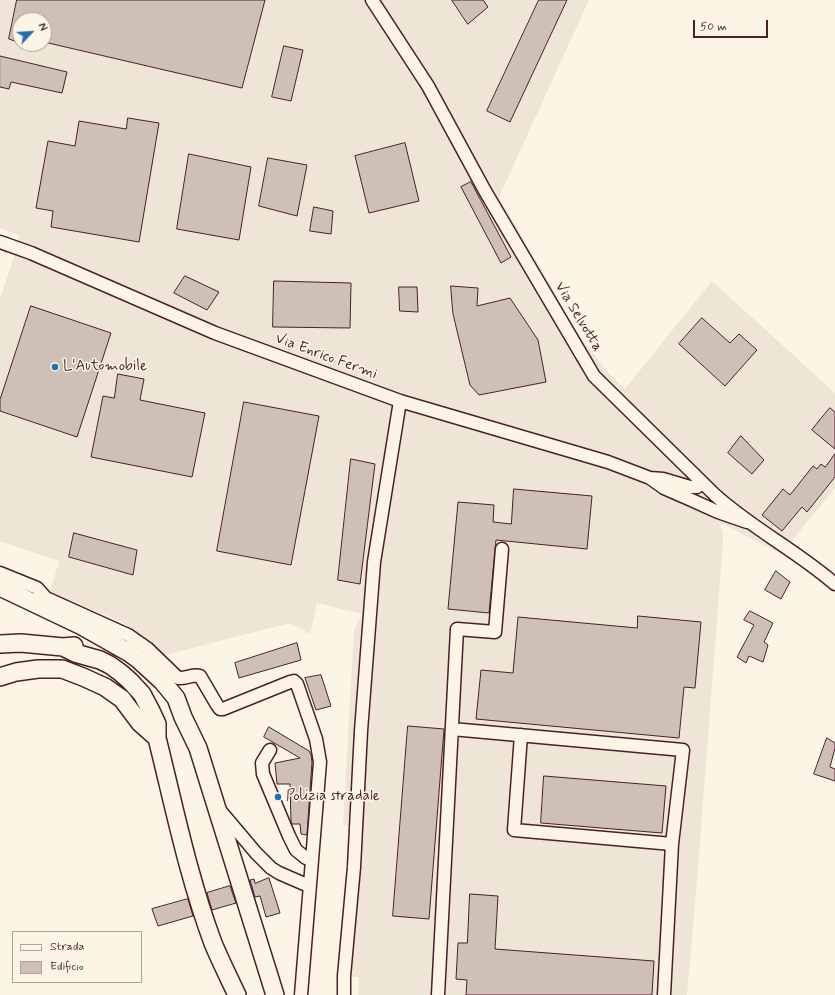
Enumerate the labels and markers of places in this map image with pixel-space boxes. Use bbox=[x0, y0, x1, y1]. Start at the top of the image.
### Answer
place label: L'Automobile bbox=[63, 358, 147, 376]
marker: L'Automobile bbox=[50, 362, 60, 372]
place label: Polizia stradale bbox=[286, 788, 380, 806]
marker: Polizia stradale bbox=[273, 792, 283, 802]

